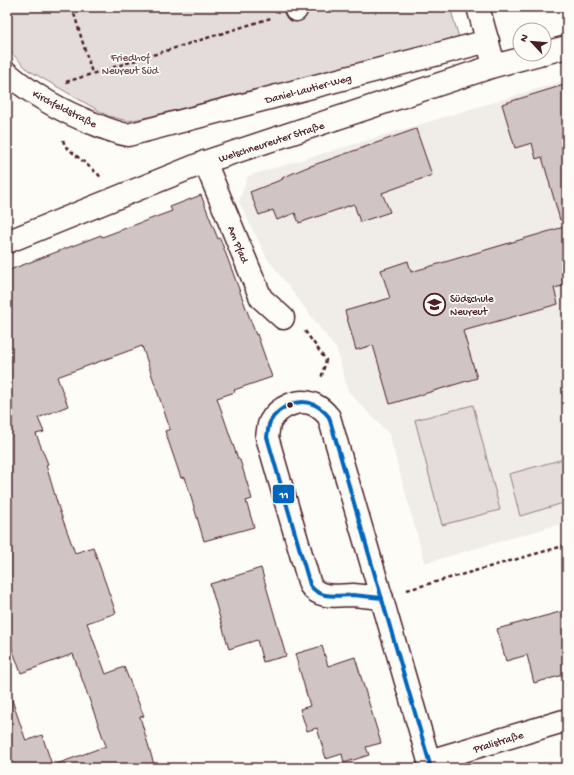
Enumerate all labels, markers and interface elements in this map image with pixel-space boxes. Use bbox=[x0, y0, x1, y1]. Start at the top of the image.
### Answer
north arrow bbox=[512, 22, 552, 62]
text: N bbox=[518, 33, 532, 44]
park label: Friedhof Neureut Süd bbox=[102, 52, 160, 78]
street label: Daniel-Lautier-Weg bbox=[263, 73, 353, 107]
street label: Kirchfeldstraße bbox=[30, 87, 99, 131]
street label: Welschneureuter Straße bbox=[217, 120, 326, 166]
street label: Am Pfad bbox=[224, 224, 252, 266]
school or university icon: Südschule Neureut bbox=[422, 291, 448, 317]
place label: Südschule Neureut bbox=[450, 294, 494, 319]
unlabelled marker bbox=[285, 400, 295, 410]
line badge: 11 bbox=[272, 484, 295, 504]
text: 11 bbox=[279, 490, 288, 502]
street label: Pralistraße bbox=[471, 730, 525, 757]

